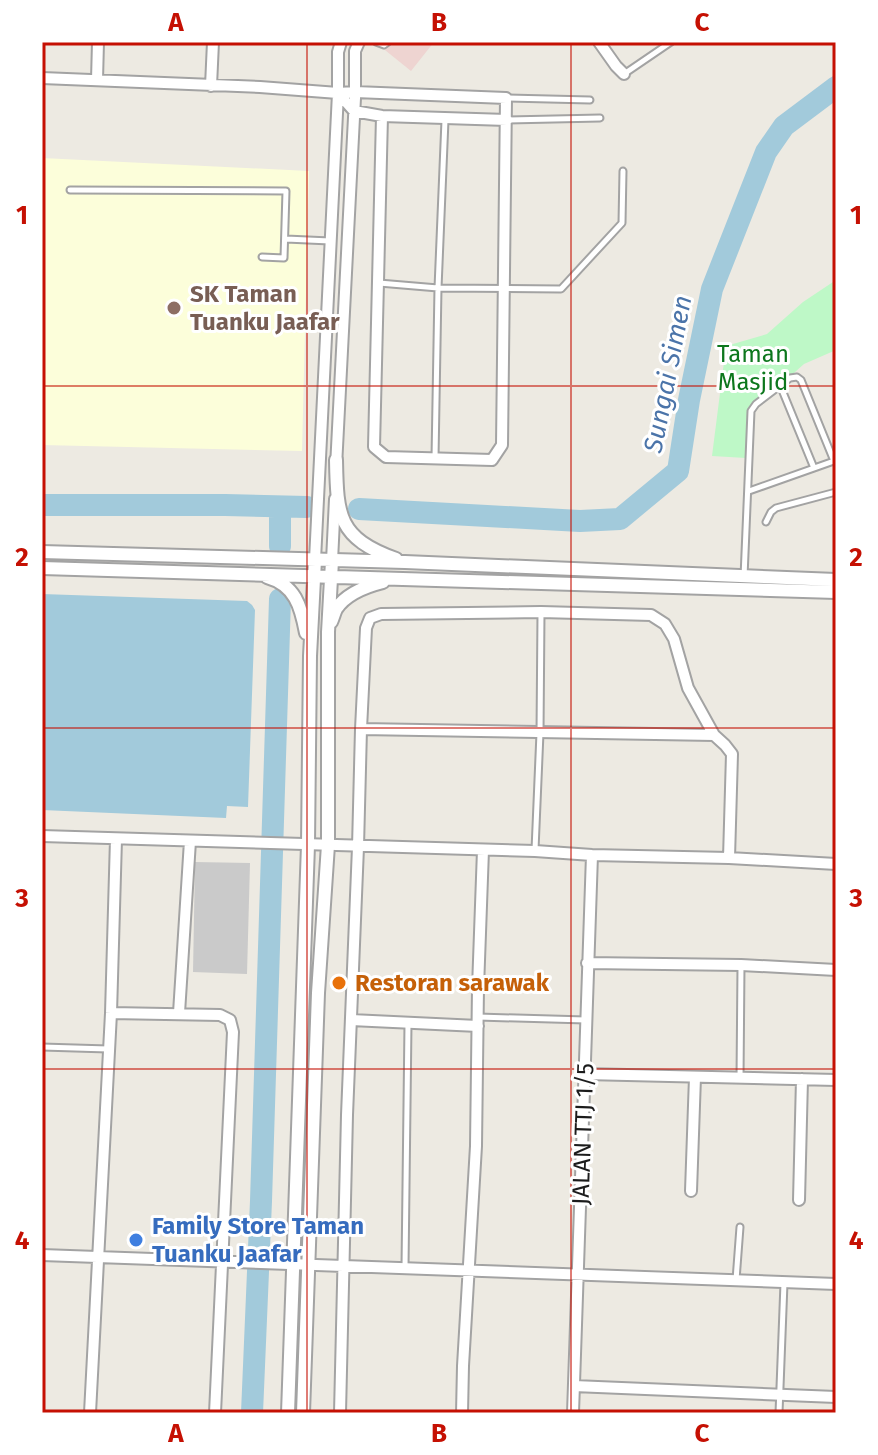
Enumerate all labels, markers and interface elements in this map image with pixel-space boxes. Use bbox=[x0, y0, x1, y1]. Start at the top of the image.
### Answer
text: A bbox=[167, 7, 184, 38]
text: B bbox=[431, 7, 447, 38]
text: C bbox=[695, 7, 710, 38]
text: 1 bbox=[16, 200, 28, 231]
text: 1 bbox=[850, 200, 862, 231]
place label: SK Taman Tuanku Jaafar bbox=[190, 280, 340, 336]
water label: Sungai Simen bbox=[637, 293, 698, 456]
marker: SK Taman Tuanku Jaafar bbox=[165, 299, 183, 317]
park label: Taman Masjid bbox=[717, 340, 789, 396]
text: 2 bbox=[15, 542, 29, 573]
text: 2 bbox=[849, 542, 863, 573]
text: 3 bbox=[14, 883, 29, 914]
text: 3 bbox=[848, 883, 863, 914]
place label: Restoran sarawak bbox=[355, 969, 550, 997]
marker: Restoran sarawak bbox=[330, 974, 348, 992]
street label: JALAN TTJ 1/5 bbox=[567, 1063, 599, 1205]
place label: Family Store Taman Tuanku Jaafar bbox=[152, 1212, 364, 1268]
text: 4 bbox=[15, 1225, 30, 1256]
text: 4 bbox=[849, 1225, 864, 1256]
marker: Family Store Taman Tuanku Jaafar bbox=[127, 1231, 145, 1249]
text: A bbox=[167, 1418, 184, 1449]
text: B bbox=[431, 1418, 447, 1449]
text: C bbox=[695, 1418, 710, 1449]

